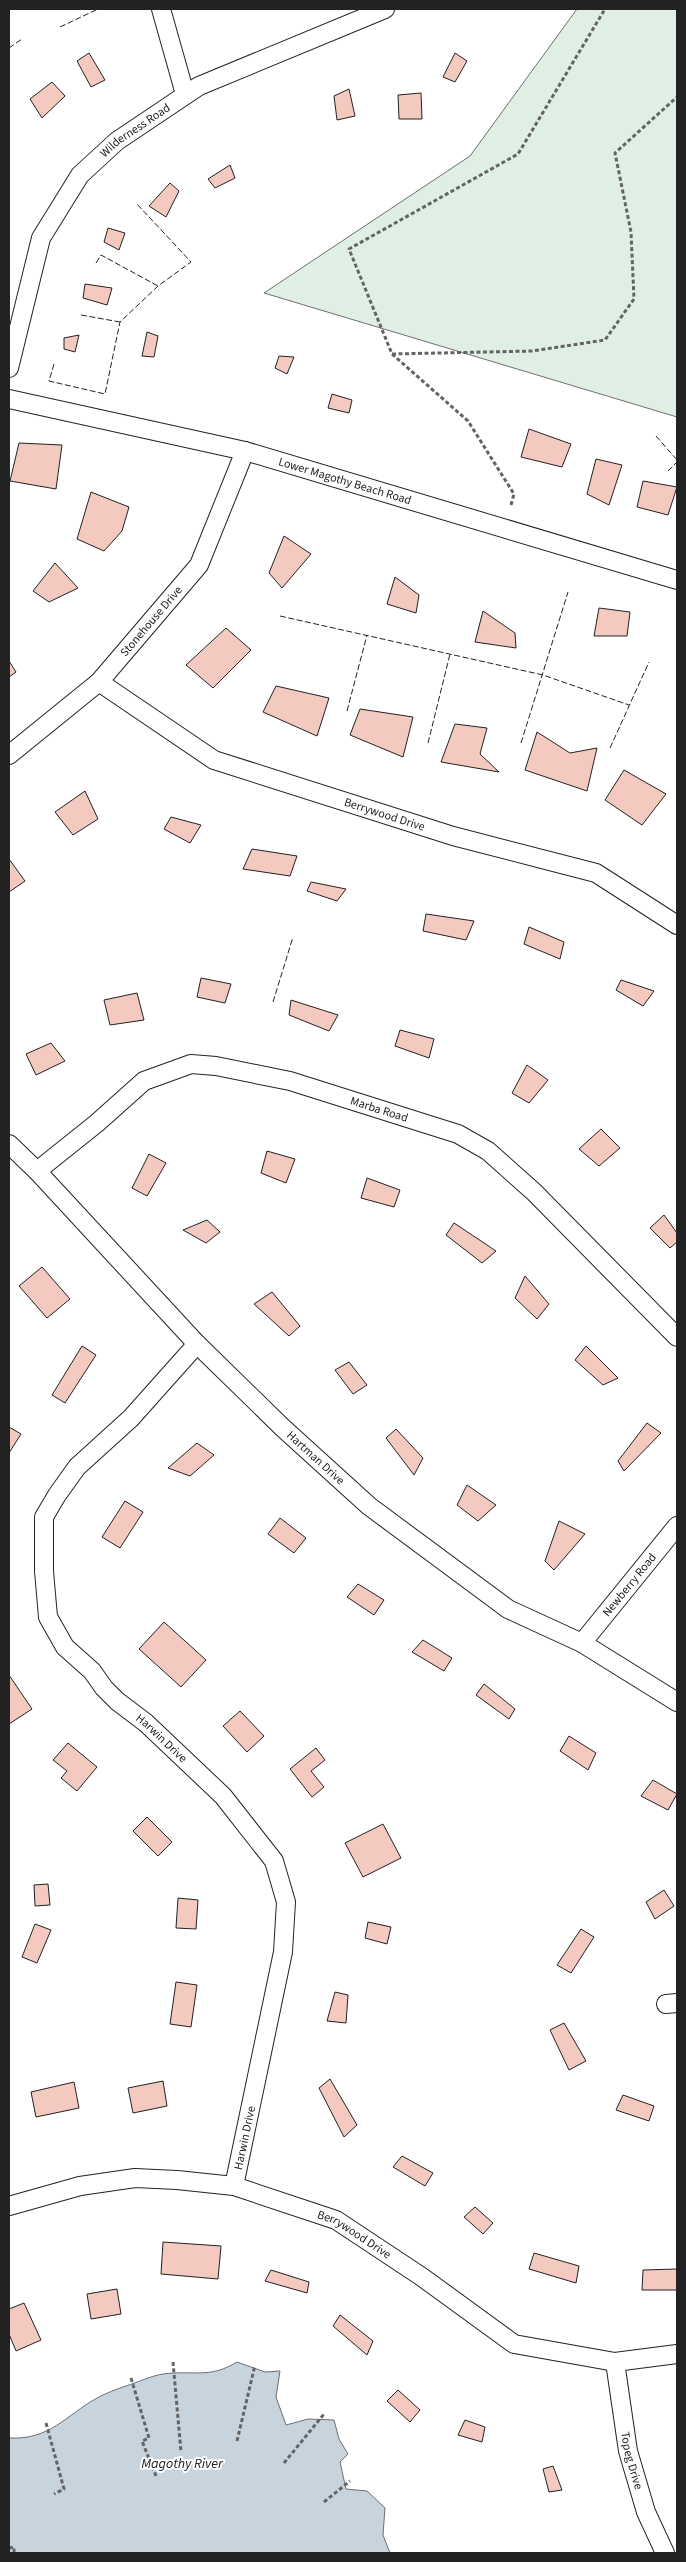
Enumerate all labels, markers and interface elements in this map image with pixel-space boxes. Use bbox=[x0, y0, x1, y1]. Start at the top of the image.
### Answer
street label: Wilderness Road bbox=[96, 99, 173, 161]
street label: Lower Magothy Beach Road bbox=[276, 453, 414, 509]
street label: Stonehouse Drive bbox=[116, 582, 186, 660]
street label: Berrywood Drive bbox=[342, 793, 427, 835]
street label: Marba Road bbox=[348, 1092, 410, 1126]
street label: Hartman Drive bbox=[283, 1427, 349, 1489]
street label: Newberry Road bbox=[598, 1549, 660, 1620]
street label: Harwin Drive bbox=[132, 1710, 191, 1766]
street label: Harwin Drive bbox=[230, 2104, 260, 2171]
street label: Berrywood Drive bbox=[315, 2206, 395, 2263]
street label: Topeg Drive bbox=[617, 2430, 647, 2491]
water label: Magothy River bbox=[141, 2454, 224, 2474]

